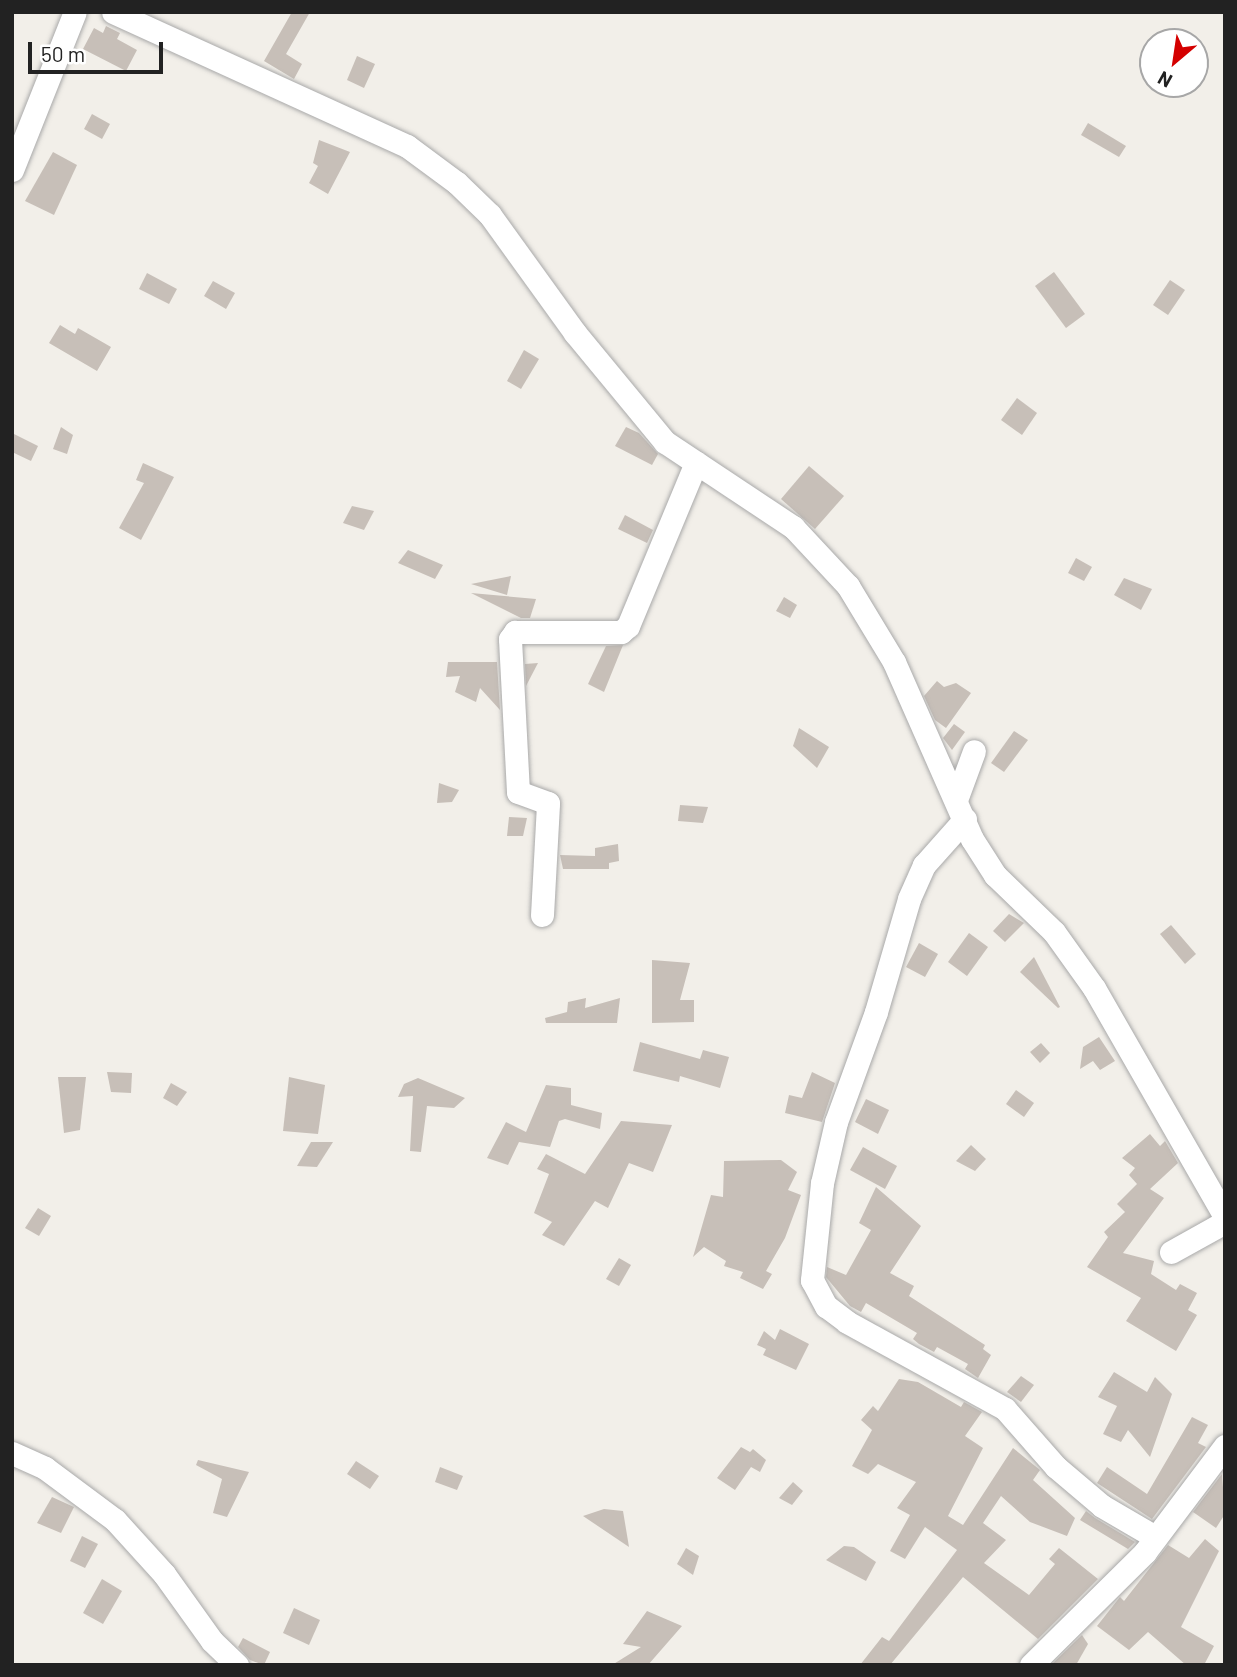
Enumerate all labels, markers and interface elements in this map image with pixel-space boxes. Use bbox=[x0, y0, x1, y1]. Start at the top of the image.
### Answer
scale bar bbox=[32, 28, 166, 72]
north arrow bbox=[1139, 28, 1209, 98]
text: 50 m bbox=[41, 41, 85, 66]
text: N bbox=[1153, 67, 1176, 93]

